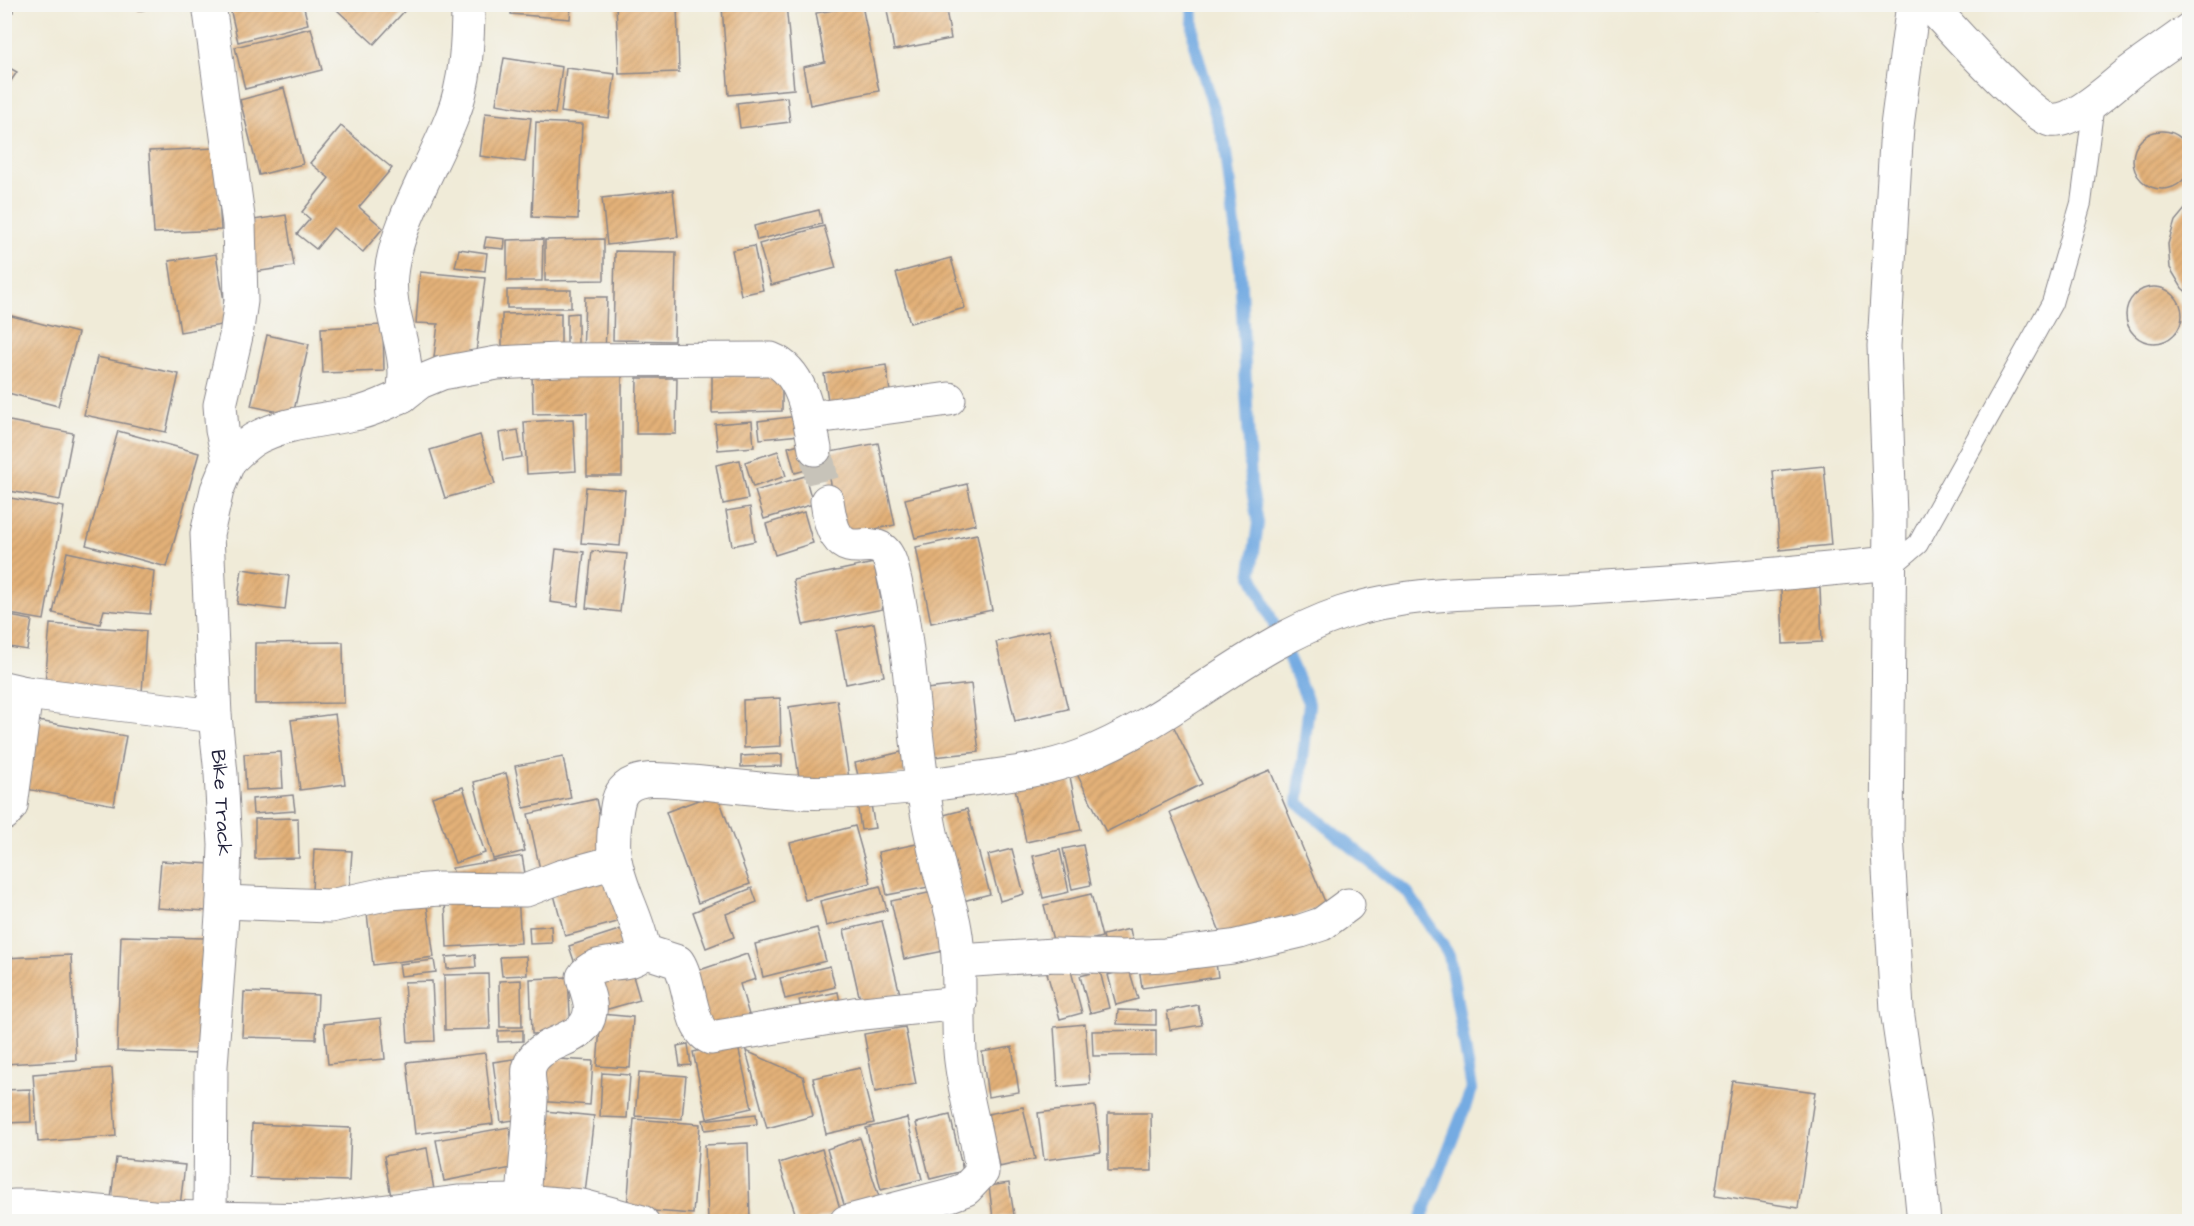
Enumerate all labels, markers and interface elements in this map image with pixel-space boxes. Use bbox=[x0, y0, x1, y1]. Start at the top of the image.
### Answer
street label: Bike Track bbox=[204, 748, 238, 857]

